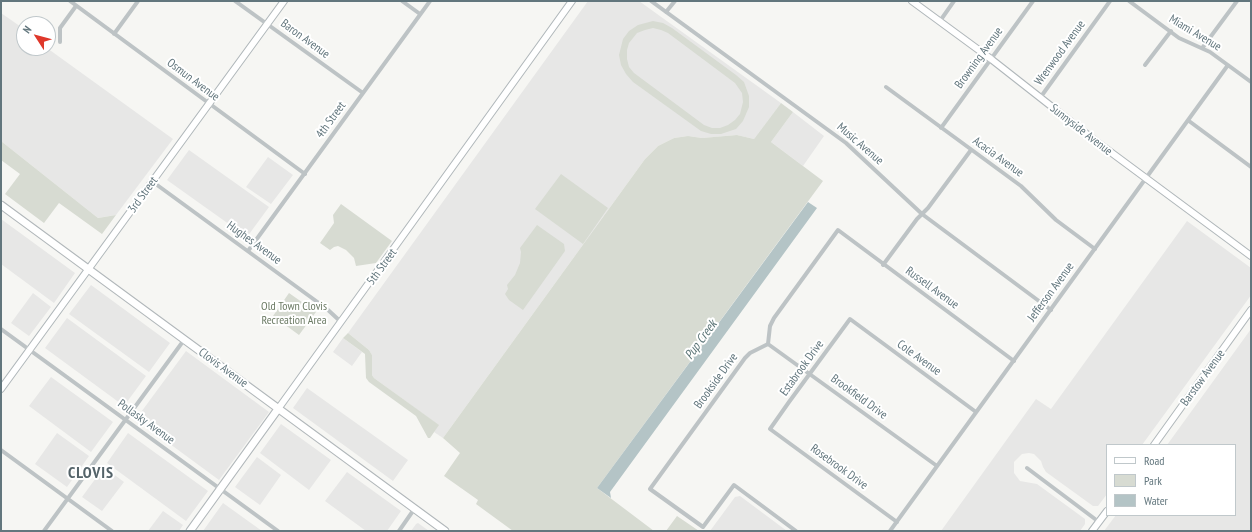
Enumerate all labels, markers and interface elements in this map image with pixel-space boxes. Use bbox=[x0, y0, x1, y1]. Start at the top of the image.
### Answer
street label: Miami Avenue bbox=[1166, 12, 1224, 54]
north arrow bbox=[16, 16, 56, 56]
street label: Baron Avenue bbox=[278, 16, 332, 62]
street label: Wrenwood Avenue bbox=[1032, 18, 1088, 88]
text: N bbox=[20, 23, 35, 36]
street label: Browning Avenue bbox=[952, 25, 1006, 91]
street label: Osmun Avenue bbox=[164, 56, 222, 104]
street label: 4th Street bbox=[313, 99, 349, 141]
street label: Sunnyside Avenue bbox=[1047, 101, 1115, 159]
street label: Music Avenue bbox=[834, 120, 886, 168]
street label: Acacia Avenue bbox=[970, 134, 1026, 180]
street label: 3rd Street bbox=[125, 174, 161, 216]
street label: Hughes Avenue bbox=[224, 218, 284, 268]
street label: 5th Street bbox=[364, 246, 400, 288]
street label: Jefferson Avenue bbox=[1025, 260, 1077, 324]
street label: Russell Avenue bbox=[902, 264, 962, 312]
park label: Old Town Clovis Recreation Area bbox=[261, 300, 327, 328]
water label: Pup Creek bbox=[682, 317, 720, 363]
street label: Estabrook Drive bbox=[777, 337, 827, 399]
street label: Cole Avenue bbox=[894, 337, 944, 379]
street label: Clovis Avenue bbox=[195, 345, 251, 391]
street label: Barstow Avenue bbox=[1178, 347, 1228, 409]
street label: Brookside Drive bbox=[691, 350, 741, 412]
street label: Brookfield Drive bbox=[828, 372, 890, 422]
street label: Pollasky Avenue bbox=[115, 397, 177, 447]
street label: Rosebrook Drive bbox=[808, 441, 870, 493]
legend bbox=[1106, 444, 1236, 516]
text: Road bbox=[1144, 453, 1164, 468]
district label: CLOVIS bbox=[68, 463, 114, 483]
text: Park bbox=[1144, 473, 1162, 488]
text: Water bbox=[1144, 493, 1168, 508]

